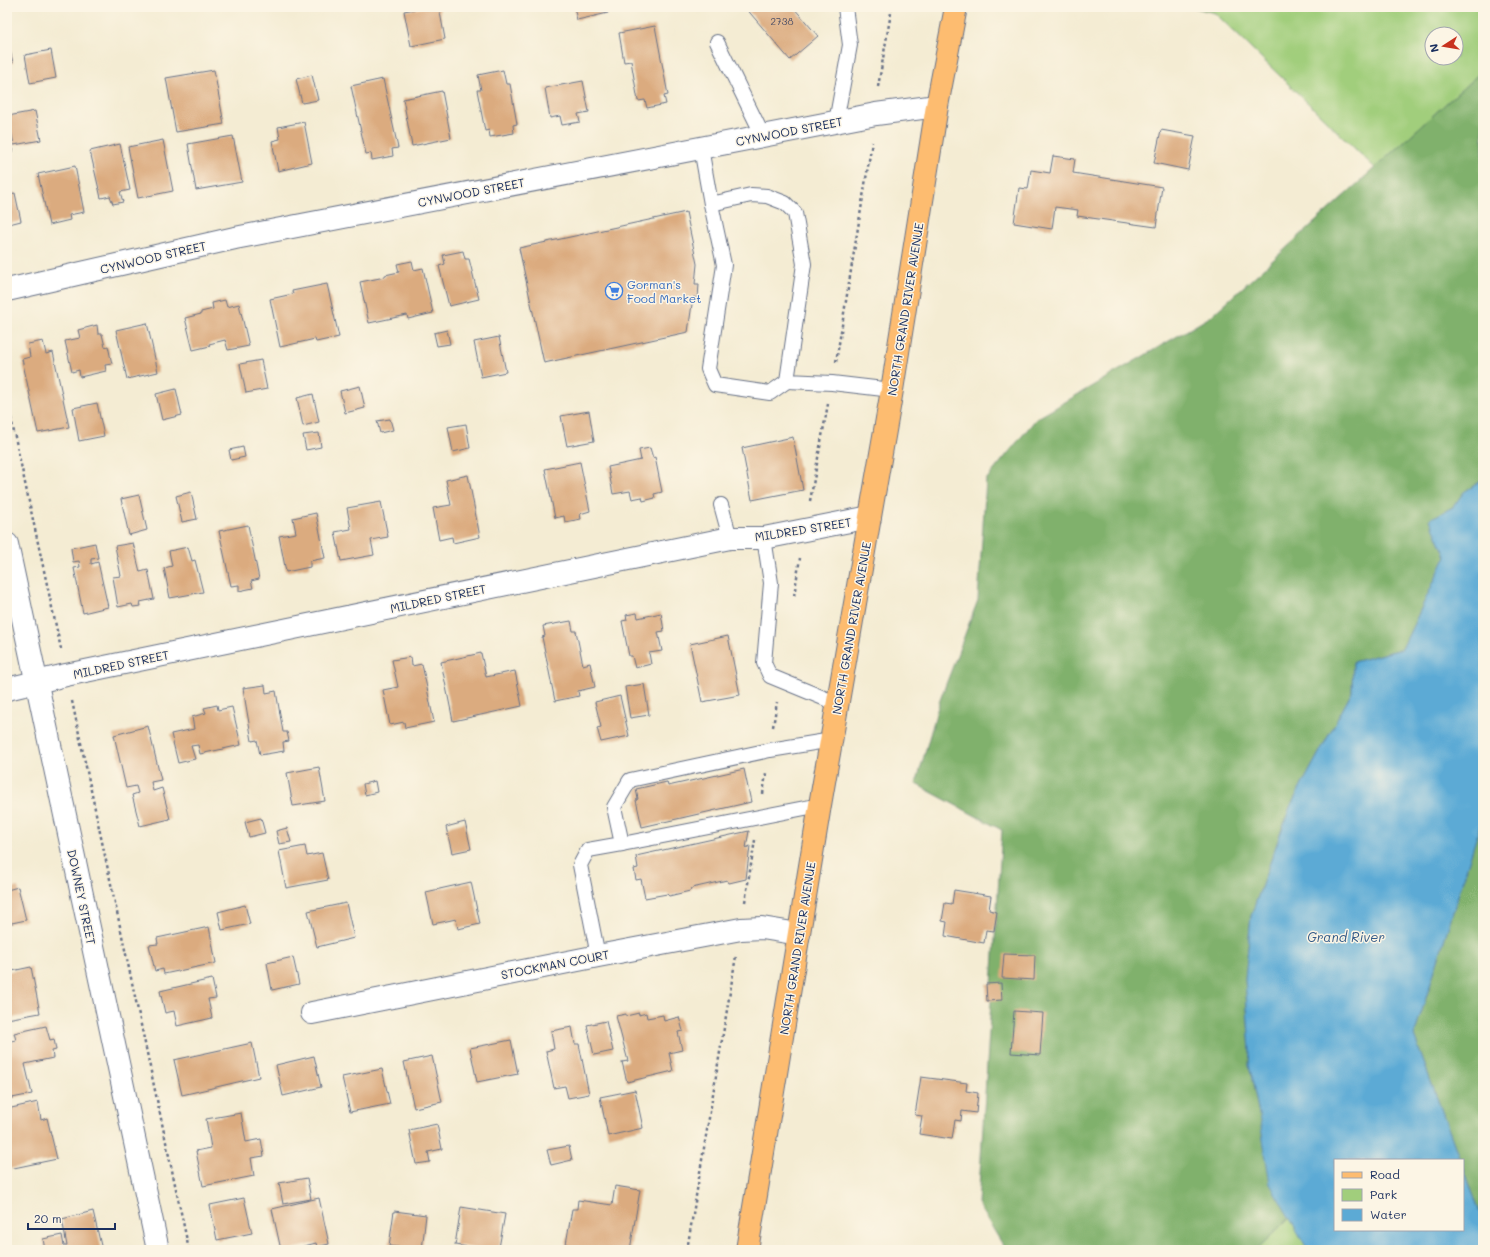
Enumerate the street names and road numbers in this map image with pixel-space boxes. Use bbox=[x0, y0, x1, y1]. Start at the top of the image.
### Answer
street label: CYNWOOD STREET bbox=[734, 113, 844, 149]
street label: CYNWOOD STREET bbox=[416, 174, 526, 210]
street label: NORTH GRAND RIVER AVENUE bbox=[883, 221, 927, 397]
street label: CYNWOOD STREET bbox=[98, 237, 208, 277]
street label: MILDRED STREET bbox=[754, 513, 853, 545]
street label: NORTH GRAND RIVER AVENUE bbox=[828, 540, 874, 715]
street label: MILDRED STREET bbox=[389, 580, 488, 616]
street label: MILDRED STREET bbox=[72, 646, 171, 682]
street label: DOWNEY STREET bbox=[64, 848, 100, 947]
street label: NORTH GRAND RIVER AVENUE bbox=[775, 860, 819, 1036]
street label: STOCKMAN COURT bbox=[500, 946, 611, 982]

